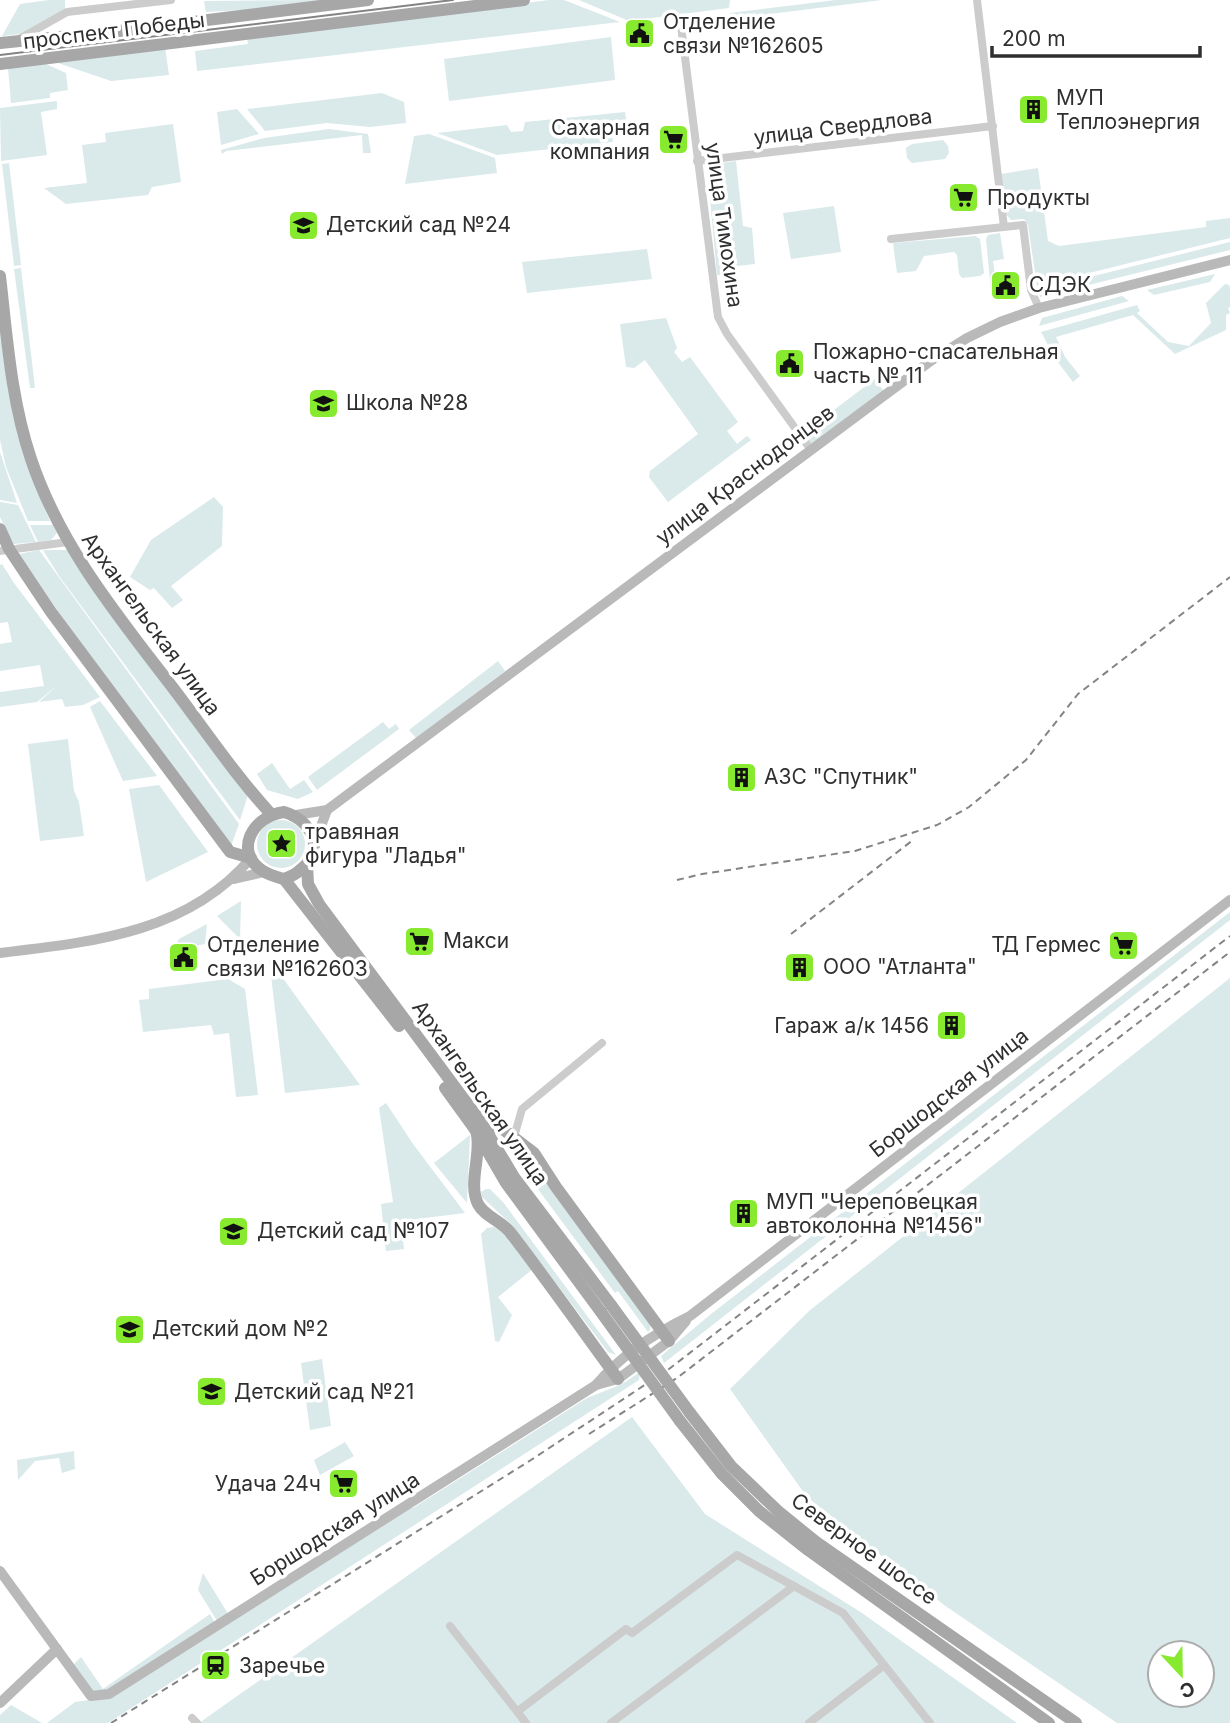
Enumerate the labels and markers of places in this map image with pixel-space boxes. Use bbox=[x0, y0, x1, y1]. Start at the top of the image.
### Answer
place label: Отделение связи №162605 bbox=[663, 9, 824, 58]
public building icon: Отделение связи №162605 bbox=[623, 17, 657, 51]
place label: МУП Теплоэнергия bbox=[1056, 85, 1200, 134]
building icon: МУП Теплоэнергия bbox=[1016, 93, 1050, 127]
place label: Сахарная компания bbox=[550, 115, 650, 164]
supermarket icon: Сахарная компания bbox=[656, 123, 690, 157]
supermarket icon: Продукты bbox=[947, 181, 981, 215]
place label: Продукты bbox=[987, 185, 1090, 210]
school or university icon: Детский сад №24 bbox=[286, 208, 320, 242]
place label: Детский сад №24 bbox=[326, 212, 511, 237]
public building icon: СДЭК bbox=[989, 268, 1023, 302]
place label: СДЭК bbox=[1029, 272, 1091, 297]
place label: Пожарно-спасательная часть № 11 bbox=[813, 339, 1059, 388]
public building icon: Пожарно-спасательная часть № 11 bbox=[773, 347, 807, 381]
school or university icon: Школа №28 bbox=[306, 386, 340, 420]
place label: Школа №28 bbox=[346, 390, 468, 415]
building icon: АЗС "Спутник" bbox=[724, 760, 758, 794]
place label: АЗС "Спутник" bbox=[764, 764, 918, 789]
place label: травяная фигура "Ладья" bbox=[305, 819, 467, 868]
place icon: травяная фигура "Ладья" bbox=[265, 827, 299, 861]
supermarket icon: Макси bbox=[403, 924, 437, 958]
place label: Макси bbox=[443, 928, 509, 953]
supermarket icon: ТД Гермес bbox=[1107, 928, 1141, 962]
place label: Отделение связи №162603 bbox=[207, 932, 368, 981]
place label: ТД Гермес bbox=[991, 932, 1101, 957]
public building icon: Отделение связи №162603 bbox=[167, 940, 201, 974]
building icon: ООО "Атланта" bbox=[783, 950, 817, 984]
place label: ООО "Атланта" bbox=[823, 954, 977, 979]
building icon: Гараж а/к 1456 bbox=[935, 1009, 969, 1043]
place label: Гараж а/к 1456 bbox=[774, 1013, 929, 1038]
place label: МУП "Череповецкая автоколонна №1456" bbox=[766, 1189, 983, 1238]
building icon: МУП "Череповецкая автоколонна №1456" bbox=[726, 1197, 760, 1231]
school or university icon: Детский сад №107 bbox=[217, 1214, 251, 1248]
place label: Детский сад №107 bbox=[257, 1218, 449, 1243]
school or university icon: Детский дом №2 bbox=[112, 1312, 146, 1346]
place label: Детский дом №2 bbox=[152, 1316, 329, 1341]
school or university icon: Детский сад №21 bbox=[194, 1375, 228, 1409]
place label: Детский сад №21 bbox=[234, 1379, 414, 1404]
supermarket icon: Удача 24ч bbox=[327, 1467, 361, 1501]
place label: Удача 24ч bbox=[215, 1471, 321, 1496]
station icon: Заречье bbox=[199, 1649, 233, 1683]
place label: Заречье bbox=[239, 1653, 325, 1678]

